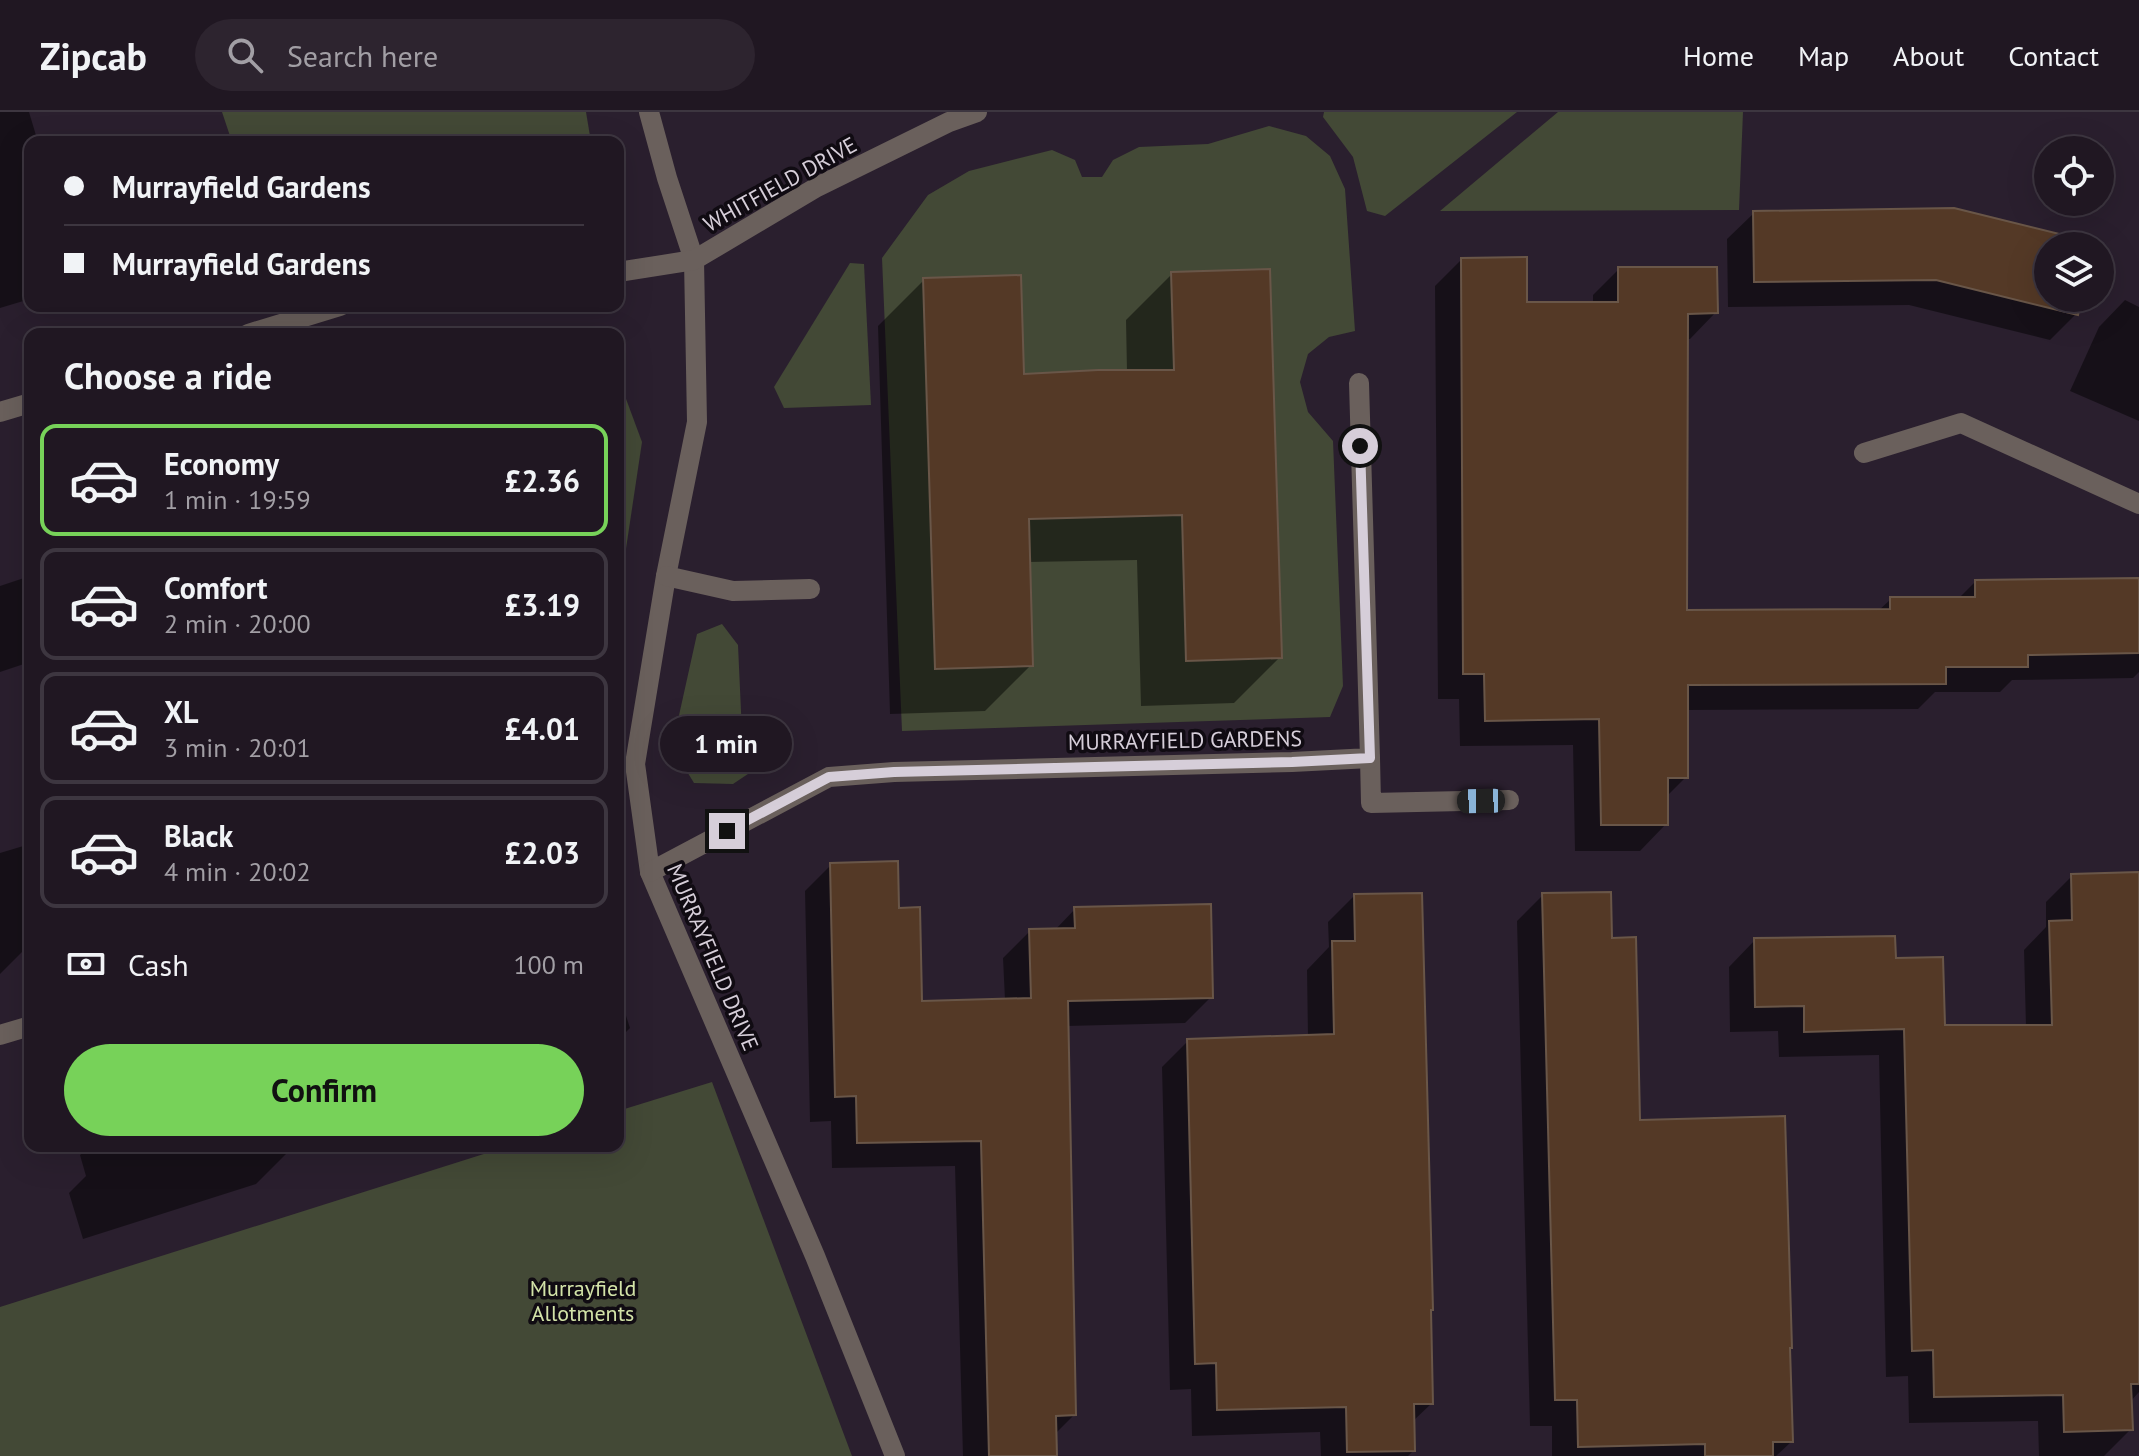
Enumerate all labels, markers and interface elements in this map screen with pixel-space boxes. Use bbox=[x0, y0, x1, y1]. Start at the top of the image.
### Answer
search box bbox=[195, 19, 755, 91]
text: Zipcab bbox=[40, 31, 147, 80]
icon: search bbox=[223, 33, 267, 77]
text: Search here bbox=[287, 36, 438, 75]
text: Home bbox=[1683, 37, 1754, 74]
text: Map bbox=[1798, 37, 1849, 74]
text: About bbox=[1893, 37, 1964, 74]
text: Contact bbox=[2008, 37, 2099, 74]
street label: WHITFIELD DRIVE bbox=[698, 130, 862, 238]
map controls bbox=[2034, 136, 2114, 312]
button: locate bbox=[2034, 136, 2114, 216]
text: Murrayfield Gardens bbox=[112, 167, 371, 206]
button: layers bbox=[2034, 232, 2114, 312]
text: Murrayfield Gardens bbox=[112, 244, 371, 283]
text: Choose a ride bbox=[64, 352, 272, 399]
route start bbox=[1342, 428, 1378, 464]
icon: car bbox=[68, 444, 140, 516]
text: Economy bbox=[164, 444, 279, 483]
text: £2.36 bbox=[505, 461, 580, 500]
text: 1 min · 19:59 bbox=[164, 483, 311, 516]
icon: car bbox=[68, 568, 140, 640]
text: Comfort bbox=[164, 568, 267, 607]
text: £3.19 bbox=[505, 585, 580, 624]
text: 2 min · 20:00 bbox=[164, 607, 311, 640]
icon: car bbox=[68, 692, 140, 764]
text: XL bbox=[164, 692, 198, 731]
text: £4.01 bbox=[505, 709, 580, 748]
callout: 1 min bbox=[661, 715, 793, 771]
street label: MURRAYFIELD GARDENS bbox=[1068, 724, 1302, 756]
text: 1 min bbox=[694, 727, 758, 760]
text: 3 min · 20:01 bbox=[164, 731, 311, 764]
car bbox=[1457, 789, 1505, 813]
route end bbox=[709, 813, 745, 849]
icon: car bbox=[68, 816, 140, 888]
text: Black bbox=[164, 816, 233, 855]
text: £2.03 bbox=[505, 833, 580, 872]
text: 4 min · 20:02 bbox=[164, 855, 311, 888]
street label: MURRAYFIELD DRIVE bbox=[661, 859, 765, 1055]
icon: cash bbox=[64, 942, 108, 986]
text: Cash bbox=[128, 945, 189, 984]
text: 100 m bbox=[513, 948, 584, 981]
button: Confirm bbox=[64, 1044, 584, 1136]
park label: Murrayfield Allotments bbox=[530, 1274, 636, 1327]

